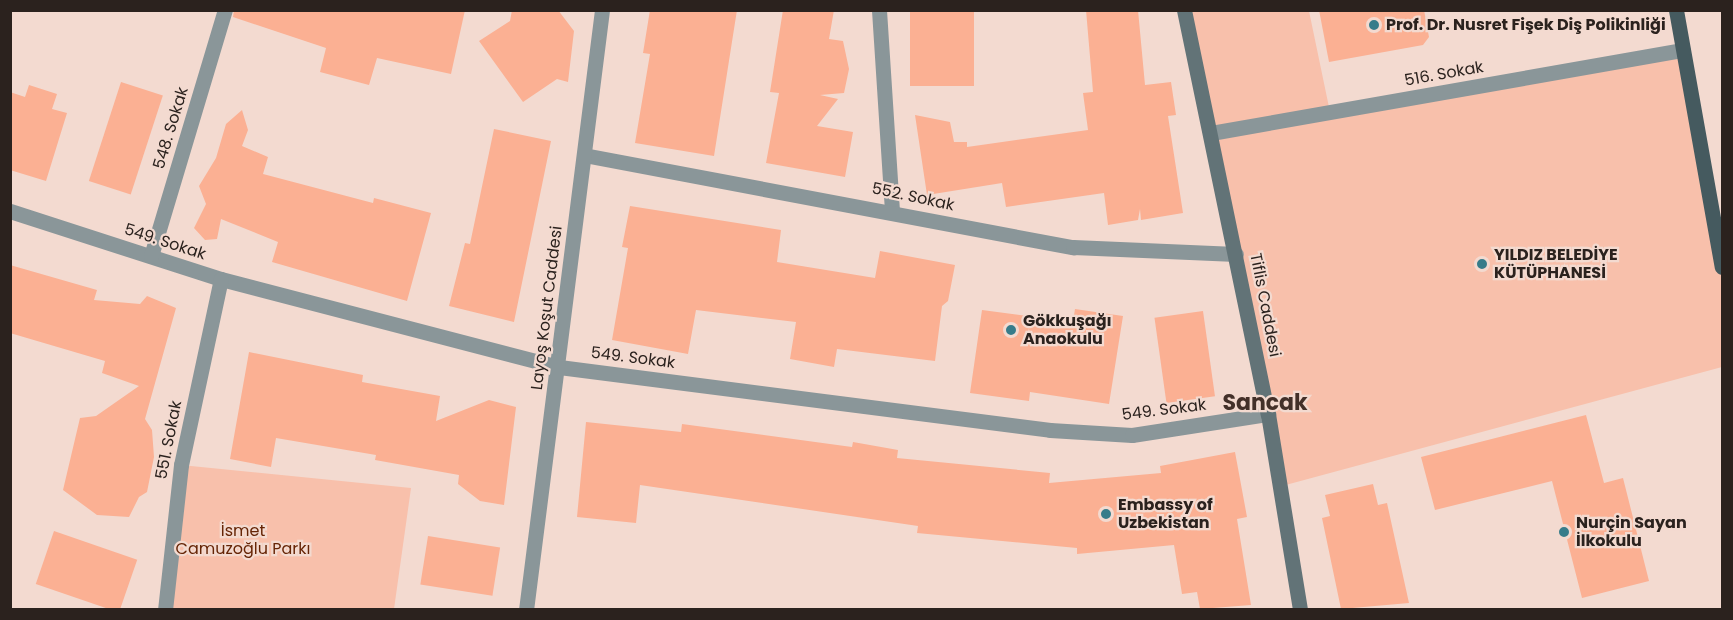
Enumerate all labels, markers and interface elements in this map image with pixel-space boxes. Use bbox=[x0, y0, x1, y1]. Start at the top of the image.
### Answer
place label: Prof. Dr. Nusret Fişek Diş Polikinliği bbox=[1386, 15, 1666, 35]
marker: Prof. Dr. Nusret Fişek Diş Polikinliği bbox=[1367, 18, 1381, 32]
street label: 516. Sokak bbox=[1403, 58, 1485, 90]
street label: 548. Sokak bbox=[149, 85, 193, 171]
street label: 552. Sokak bbox=[870, 179, 956, 215]
street label: 549. Sokak bbox=[122, 220, 208, 264]
street label: Layoş Koşut Caddesi bbox=[527, 225, 567, 391]
place label: YILDIZ BELEDİYE KÜTÜPHANESİ bbox=[1494, 245, 1618, 283]
street label: Tiflis Caddesi bbox=[1246, 251, 1284, 359]
marker: YILDIZ BELEDİYE KÜTÜPHANESİ bbox=[1475, 257, 1489, 271]
place label: Gökkuşağı Anaokulu bbox=[1023, 311, 1112, 349]
marker: Gökkuşağı Anaokulu bbox=[1004, 323, 1018, 337]
street label: 549. Sokak bbox=[590, 343, 676, 373]
district label: Sancak bbox=[1222, 390, 1308, 416]
street label: 549. Sokak bbox=[1121, 395, 1207, 425]
street label: 551. Sokak bbox=[152, 399, 186, 481]
place label: Embassy of Uzbekistan bbox=[1118, 495, 1213, 533]
marker: Embassy of Uzbekistan bbox=[1099, 507, 1113, 521]
place label: Nurçin Sayan İlkokulu bbox=[1576, 513, 1687, 551]
park label: İsmet Camuzoğlu Parkı bbox=[176, 521, 310, 559]
marker: Nurçin Sayan İlkokulu bbox=[1557, 525, 1571, 539]

